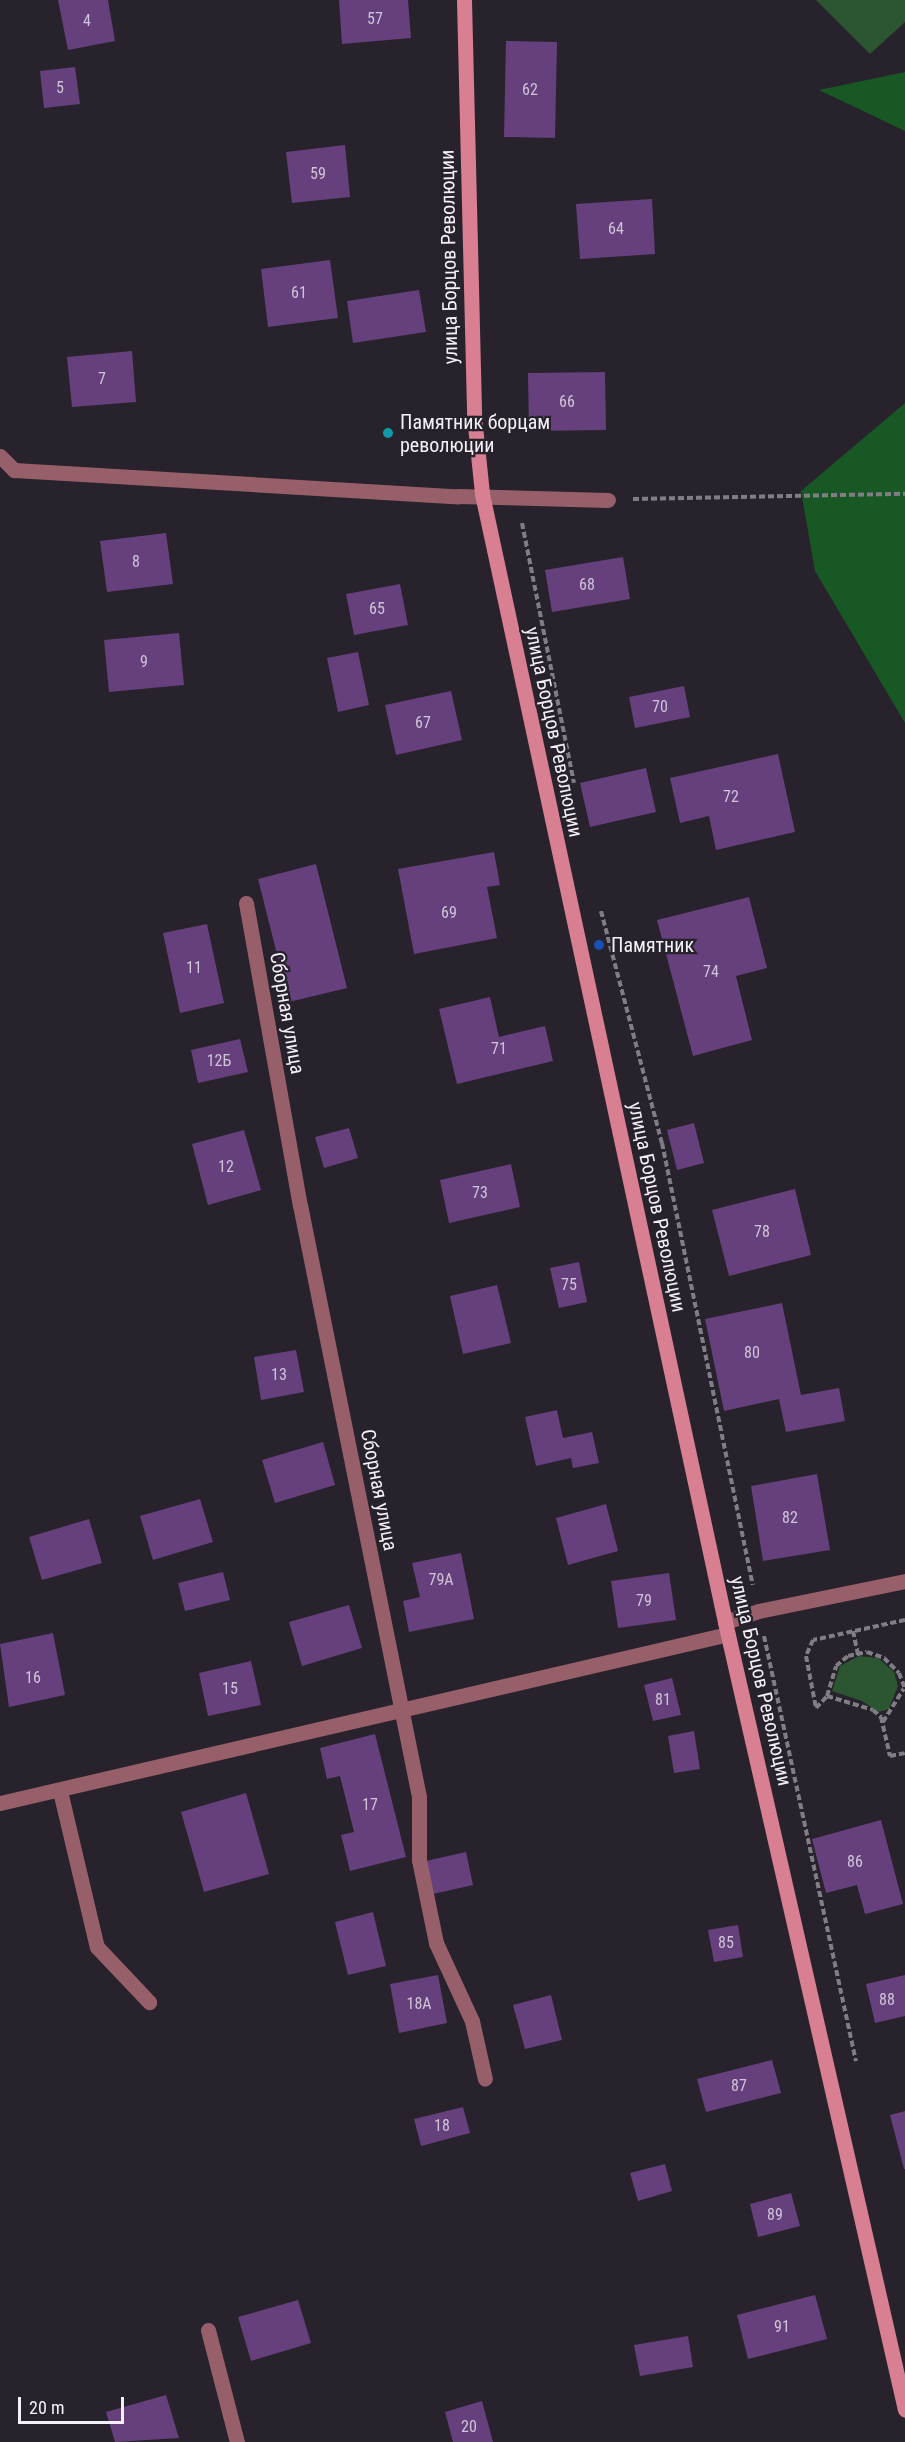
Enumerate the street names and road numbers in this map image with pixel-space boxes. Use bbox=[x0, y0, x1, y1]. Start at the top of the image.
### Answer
street label: улица Борцов Революции bbox=[435, 150, 463, 364]
street label: улица Борцов Революции bbox=[520, 625, 588, 839]
street label: Сборная улица bbox=[264, 950, 310, 1076]
street label: улица Борцов Революции bbox=[623, 1100, 691, 1314]
street label: Сборная улица bbox=[355, 1427, 403, 1553]
street label: улица Борцов Революции bbox=[725, 1574, 797, 1788]

